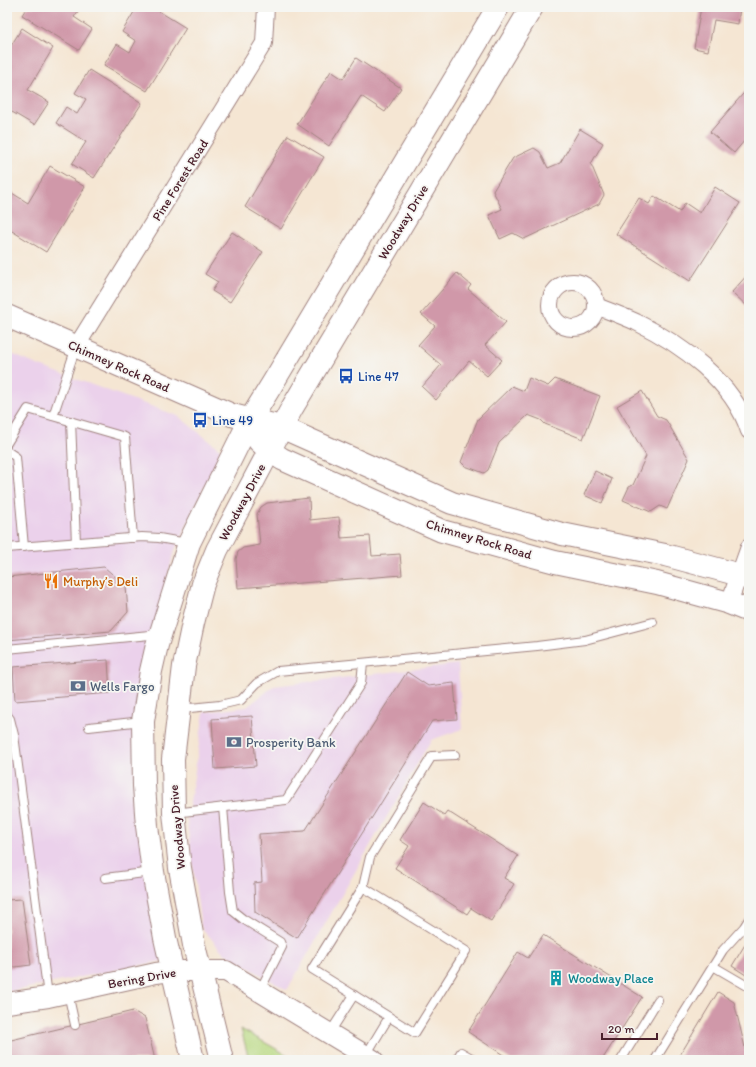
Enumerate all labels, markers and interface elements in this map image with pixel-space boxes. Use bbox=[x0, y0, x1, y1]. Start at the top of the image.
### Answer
street label: Pine Forest Road bbox=[149, 136, 211, 224]
street label: Woodway Drive bbox=[375, 182, 431, 262]
street label: Chimney Rock Road bbox=[66, 337, 172, 395]
bus stop icon: Line 47 bbox=[337, 367, 355, 385]
place label: Line 47 bbox=[358, 369, 399, 384]
bus stop icon: Line 49 bbox=[191, 411, 209, 429]
place label: Line 49 bbox=[212, 413, 253, 428]
street label: Woodway Drive bbox=[215, 461, 269, 543]
street label: Chimney Rock Road bbox=[424, 516, 534, 562]
restaurant icon: Murphy’s Deli bbox=[42, 572, 60, 590]
place label: Murphy’s Deli bbox=[63, 574, 138, 589]
bank icon: Wells Fargo bbox=[69, 677, 87, 695]
place label: Wells Fargo bbox=[90, 679, 155, 694]
bank icon: Prosperity Bank bbox=[225, 733, 243, 751]
place label: Prosperity Bank bbox=[246, 735, 336, 750]
street label: Woodway Drive bbox=[166, 784, 188, 870]
street label: Bering Drive bbox=[107, 965, 177, 991]
building icon: Woodway Place bbox=[547, 969, 565, 987]
place label: Woodway Place bbox=[568, 971, 654, 986]
scale bar bbox=[602, 1015, 657, 1041]
text: 20 m bbox=[608, 1022, 635, 1036]

